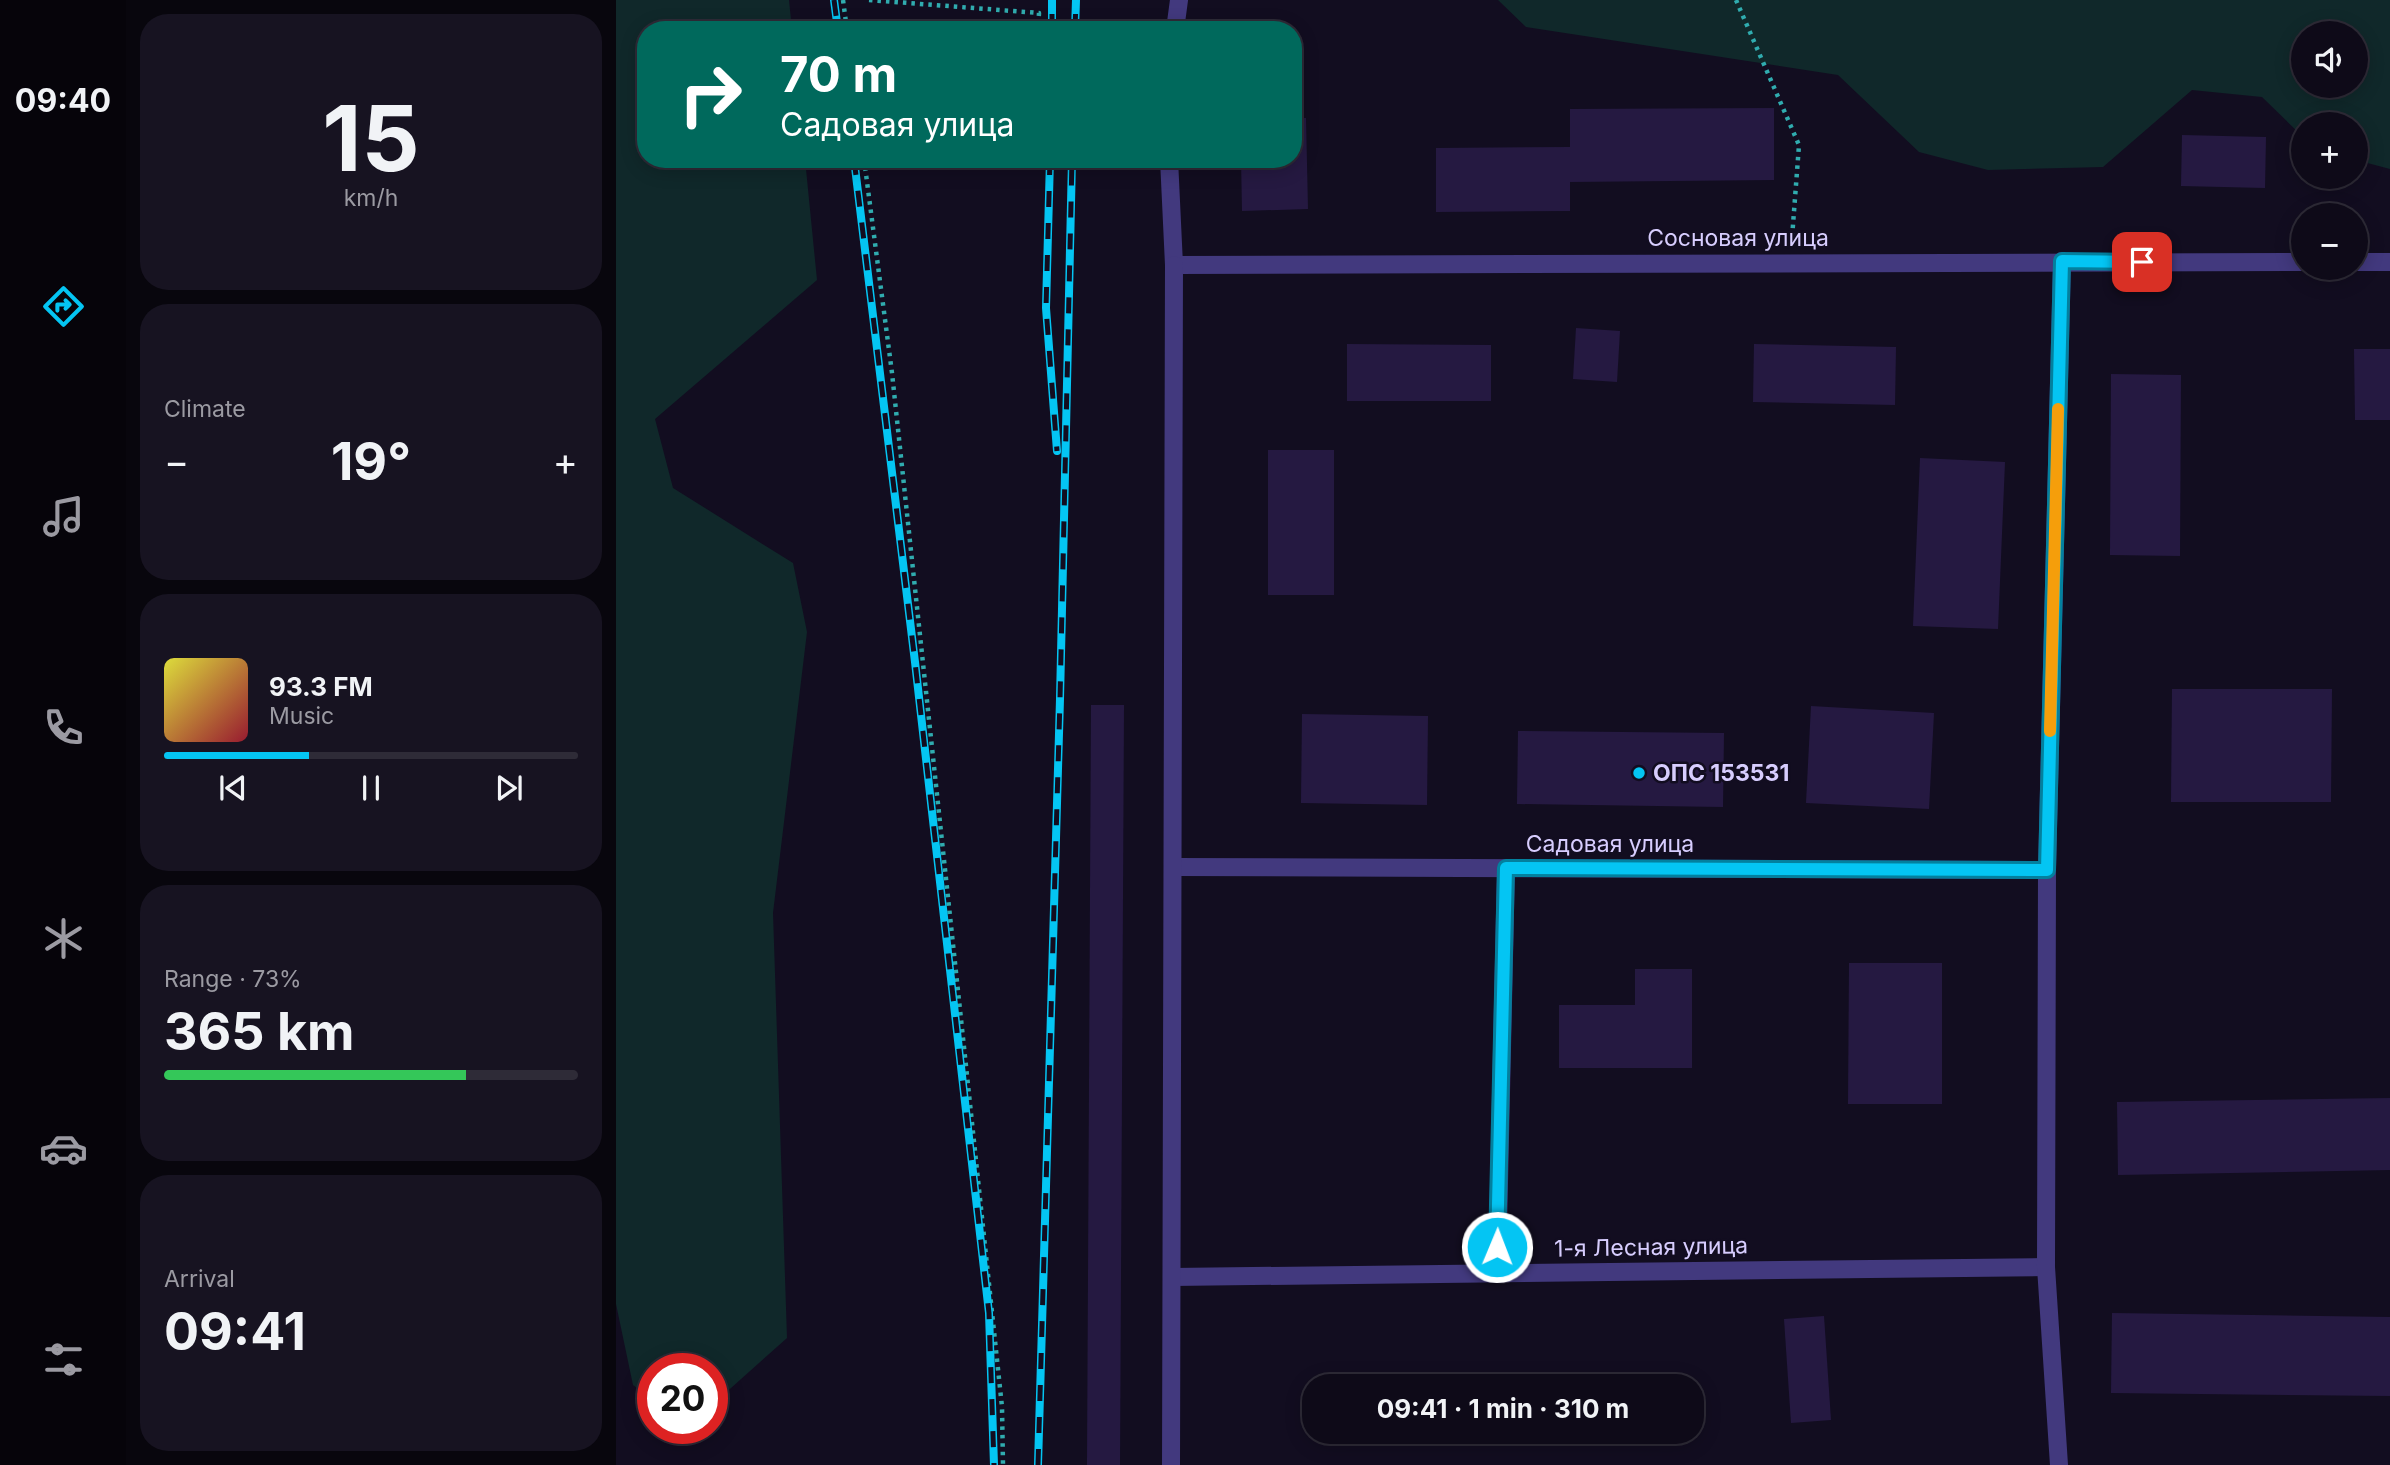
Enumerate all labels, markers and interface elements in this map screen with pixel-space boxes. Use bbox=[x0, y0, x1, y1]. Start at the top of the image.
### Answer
map controls bbox=[2291, 21, 2368, 280]
button: sound bbox=[2291, 21, 2368, 98]
text: 70 m bbox=[780, 45, 897, 104]
icon: right bbox=[665, 49, 756, 140]
text: 09:40 bbox=[15, 81, 111, 120]
text: 15 bbox=[322, 83, 420, 193]
text: Садовая улица bbox=[780, 105, 1014, 144]
button: + bbox=[2291, 112, 2368, 189]
text: km/h bbox=[344, 184, 398, 212]
button: − bbox=[2291, 203, 2368, 280]
street label: Сосновая улица bbox=[1647, 224, 1829, 252]
pin bbox=[2112, 232, 2172, 292]
icon: arrive bbox=[2123, 243, 2161, 281]
icon: directions bbox=[39, 282, 88, 331]
text: Climate bbox=[164, 395, 246, 423]
text: 19° bbox=[331, 430, 411, 493]
text: − bbox=[164, 438, 189, 484]
text: + bbox=[553, 438, 578, 484]
icon: music bbox=[39, 492, 88, 541]
text: 93.3 FM bbox=[269, 671, 373, 702]
text: Music bbox=[269, 702, 334, 730]
icon: phone bbox=[39, 703, 88, 752]
place label: ОПС 153531 bbox=[1653, 759, 1789, 787]
marker: ОПС 153531 bbox=[1631, 765, 1647, 781]
icon: previous bbox=[214, 769, 252, 807]
icon: pause bbox=[352, 769, 390, 807]
icon: next bbox=[490, 769, 528, 807]
street label: Садовая улица bbox=[1526, 830, 1694, 858]
icon: climate bbox=[39, 914, 88, 963]
text: Range · 73% bbox=[164, 965, 302, 993]
text: 365 km bbox=[164, 1000, 355, 1063]
icon: car bbox=[39, 1124, 88, 1173]
position arrow bbox=[1460, 1210, 1534, 1284]
street label: 1-я Лесная улица bbox=[1554, 1231, 1748, 1263]
text: Arrival bbox=[164, 1265, 235, 1293]
text: 09:41 bbox=[164, 1300, 306, 1363]
icon: filters bbox=[39, 1335, 88, 1384]
speed limit sign: 20 bbox=[637, 1353, 728, 1444]
text: 09:41 · 1 min · 310 m bbox=[1377, 1393, 1629, 1424]

